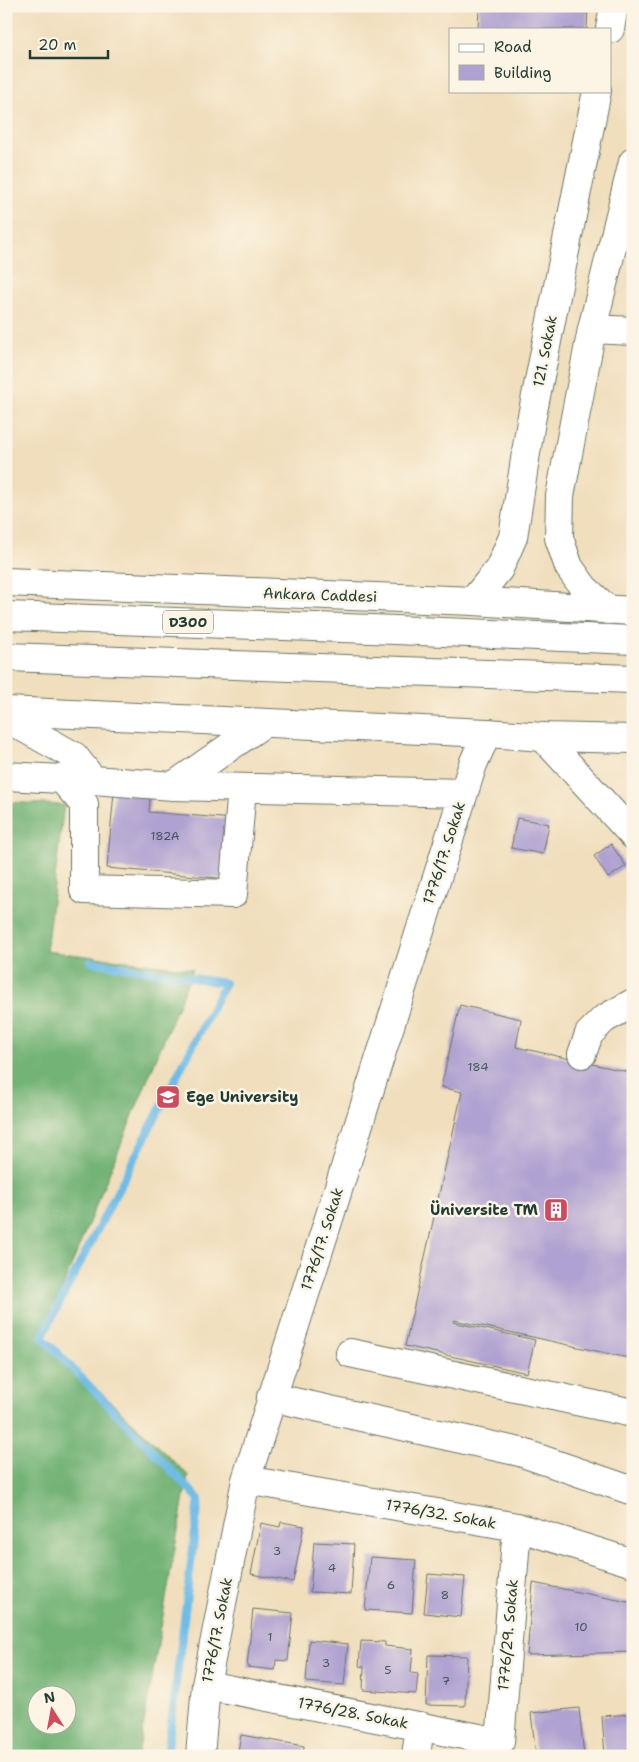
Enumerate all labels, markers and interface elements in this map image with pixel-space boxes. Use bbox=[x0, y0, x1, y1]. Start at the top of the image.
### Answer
scale bar bbox=[30, 28, 108, 60]
legend bbox=[449, 28, 612, 92]
text: 20 m bbox=[38, 35, 77, 55]
text: Road bbox=[494, 37, 532, 57]
text: Building bbox=[494, 63, 551, 83]
street label: 121. Sokak bbox=[528, 313, 562, 389]
street label: Ankara Caddesi bbox=[262, 583, 378, 607]
road number: D300 bbox=[163, 610, 213, 634]
street label: 1776/17. Sokak bbox=[418, 799, 470, 907]
house number: 182A bbox=[150, 828, 180, 844]
house number: 184 bbox=[467, 1059, 489, 1075]
school or university icon: Ege University bbox=[155, 1084, 181, 1110]
place label: Ege University bbox=[186, 1087, 298, 1107]
street label: 1776/17. Sokak bbox=[296, 1185, 348, 1293]
building icon: Üniversite TM bbox=[543, 1197, 569, 1223]
place label: Üniversite TM bbox=[430, 1200, 539, 1220]
street label: 1776/32. Sokak bbox=[384, 1494, 498, 1534]
house number: 3 bbox=[273, 1543, 281, 1559]
house number: 4 bbox=[328, 1560, 336, 1576]
street label: 1776/17. Sokak bbox=[197, 1576, 237, 1684]
house number: 6 bbox=[387, 1577, 395, 1593]
street label: 1776/29. Sokak bbox=[493, 1578, 523, 1692]
house number: 8 bbox=[441, 1587, 449, 1603]
house number: 10 bbox=[574, 1619, 588, 1635]
house number: 1 bbox=[267, 1629, 273, 1645]
house number: 3 bbox=[322, 1655, 330, 1671]
house number: 5 bbox=[384, 1662, 392, 1678]
house number: 7 bbox=[442, 1673, 450, 1689]
north arrow bbox=[28, 1684, 78, 1734]
text: N bbox=[42, 1687, 57, 1707]
street label: 1776/28. Sokak bbox=[296, 1692, 410, 1734]

